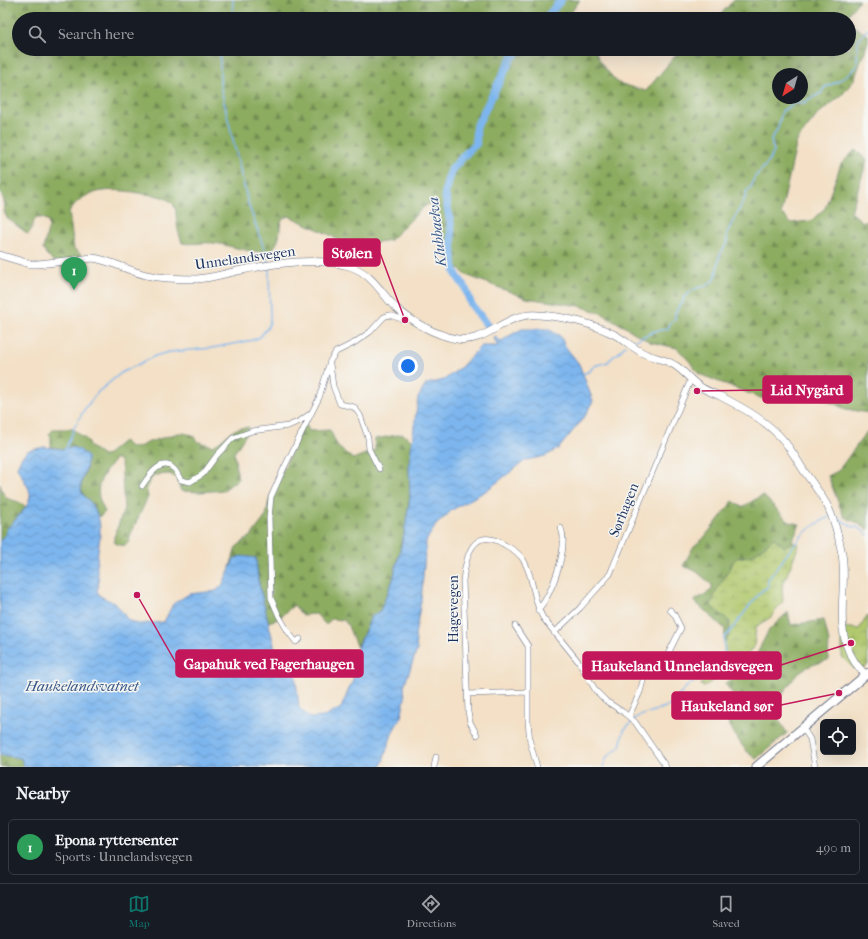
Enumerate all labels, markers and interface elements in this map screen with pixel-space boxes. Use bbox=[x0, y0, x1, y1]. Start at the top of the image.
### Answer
search box bbox=[12, 12, 856, 56]
icon: search bbox=[26, 23, 48, 45]
text: Search here bbox=[58, 25, 134, 43]
north arrow bbox=[772, 68, 808, 104]
water label: Klubbaelva bbox=[424, 196, 450, 269]
callout: Stølen bbox=[324, 239, 380, 266]
street label: Unnelandsvegen bbox=[194, 243, 296, 273]
text: Stølen bbox=[332, 244, 373, 262]
pin: 1 bbox=[61, 257, 87, 290]
your location bbox=[398, 356, 418, 376]
callout: Lid Nygård bbox=[763, 376, 852, 403]
text: Lid Nygård bbox=[771, 381, 844, 399]
street label: Sørhagen bbox=[605, 480, 643, 540]
street label: Hagevegen bbox=[445, 575, 462, 643]
callout: Gapahuk ved Fagerhaugen bbox=[176, 650, 363, 677]
callout: Haukeland Unnelandsvegen bbox=[583, 652, 781, 679]
text: Gapahuk ved Fagerhaugen bbox=[184, 655, 355, 673]
text: Haukeland Unnelandsvegen bbox=[591, 657, 773, 675]
water label: Haukelandsvatnet bbox=[24, 677, 140, 695]
callout: Haukeland sør bbox=[672, 692, 781, 719]
text: Haukeland sør bbox=[681, 697, 774, 715]
map controls bbox=[820, 719, 856, 755]
button: locate bbox=[820, 719, 856, 755]
text: Nearby bbox=[16, 783, 70, 803]
text: Epona ryttersenter bbox=[55, 831, 178, 849]
text: 1 bbox=[28, 840, 32, 855]
text: 490 m bbox=[816, 840, 851, 855]
text: Sports · Unnelandsvegen bbox=[55, 849, 193, 864]
tab: Map bbox=[128, 893, 150, 930]
tab: Directions bbox=[407, 893, 456, 930]
tab: Saved bbox=[712, 893, 740, 930]

